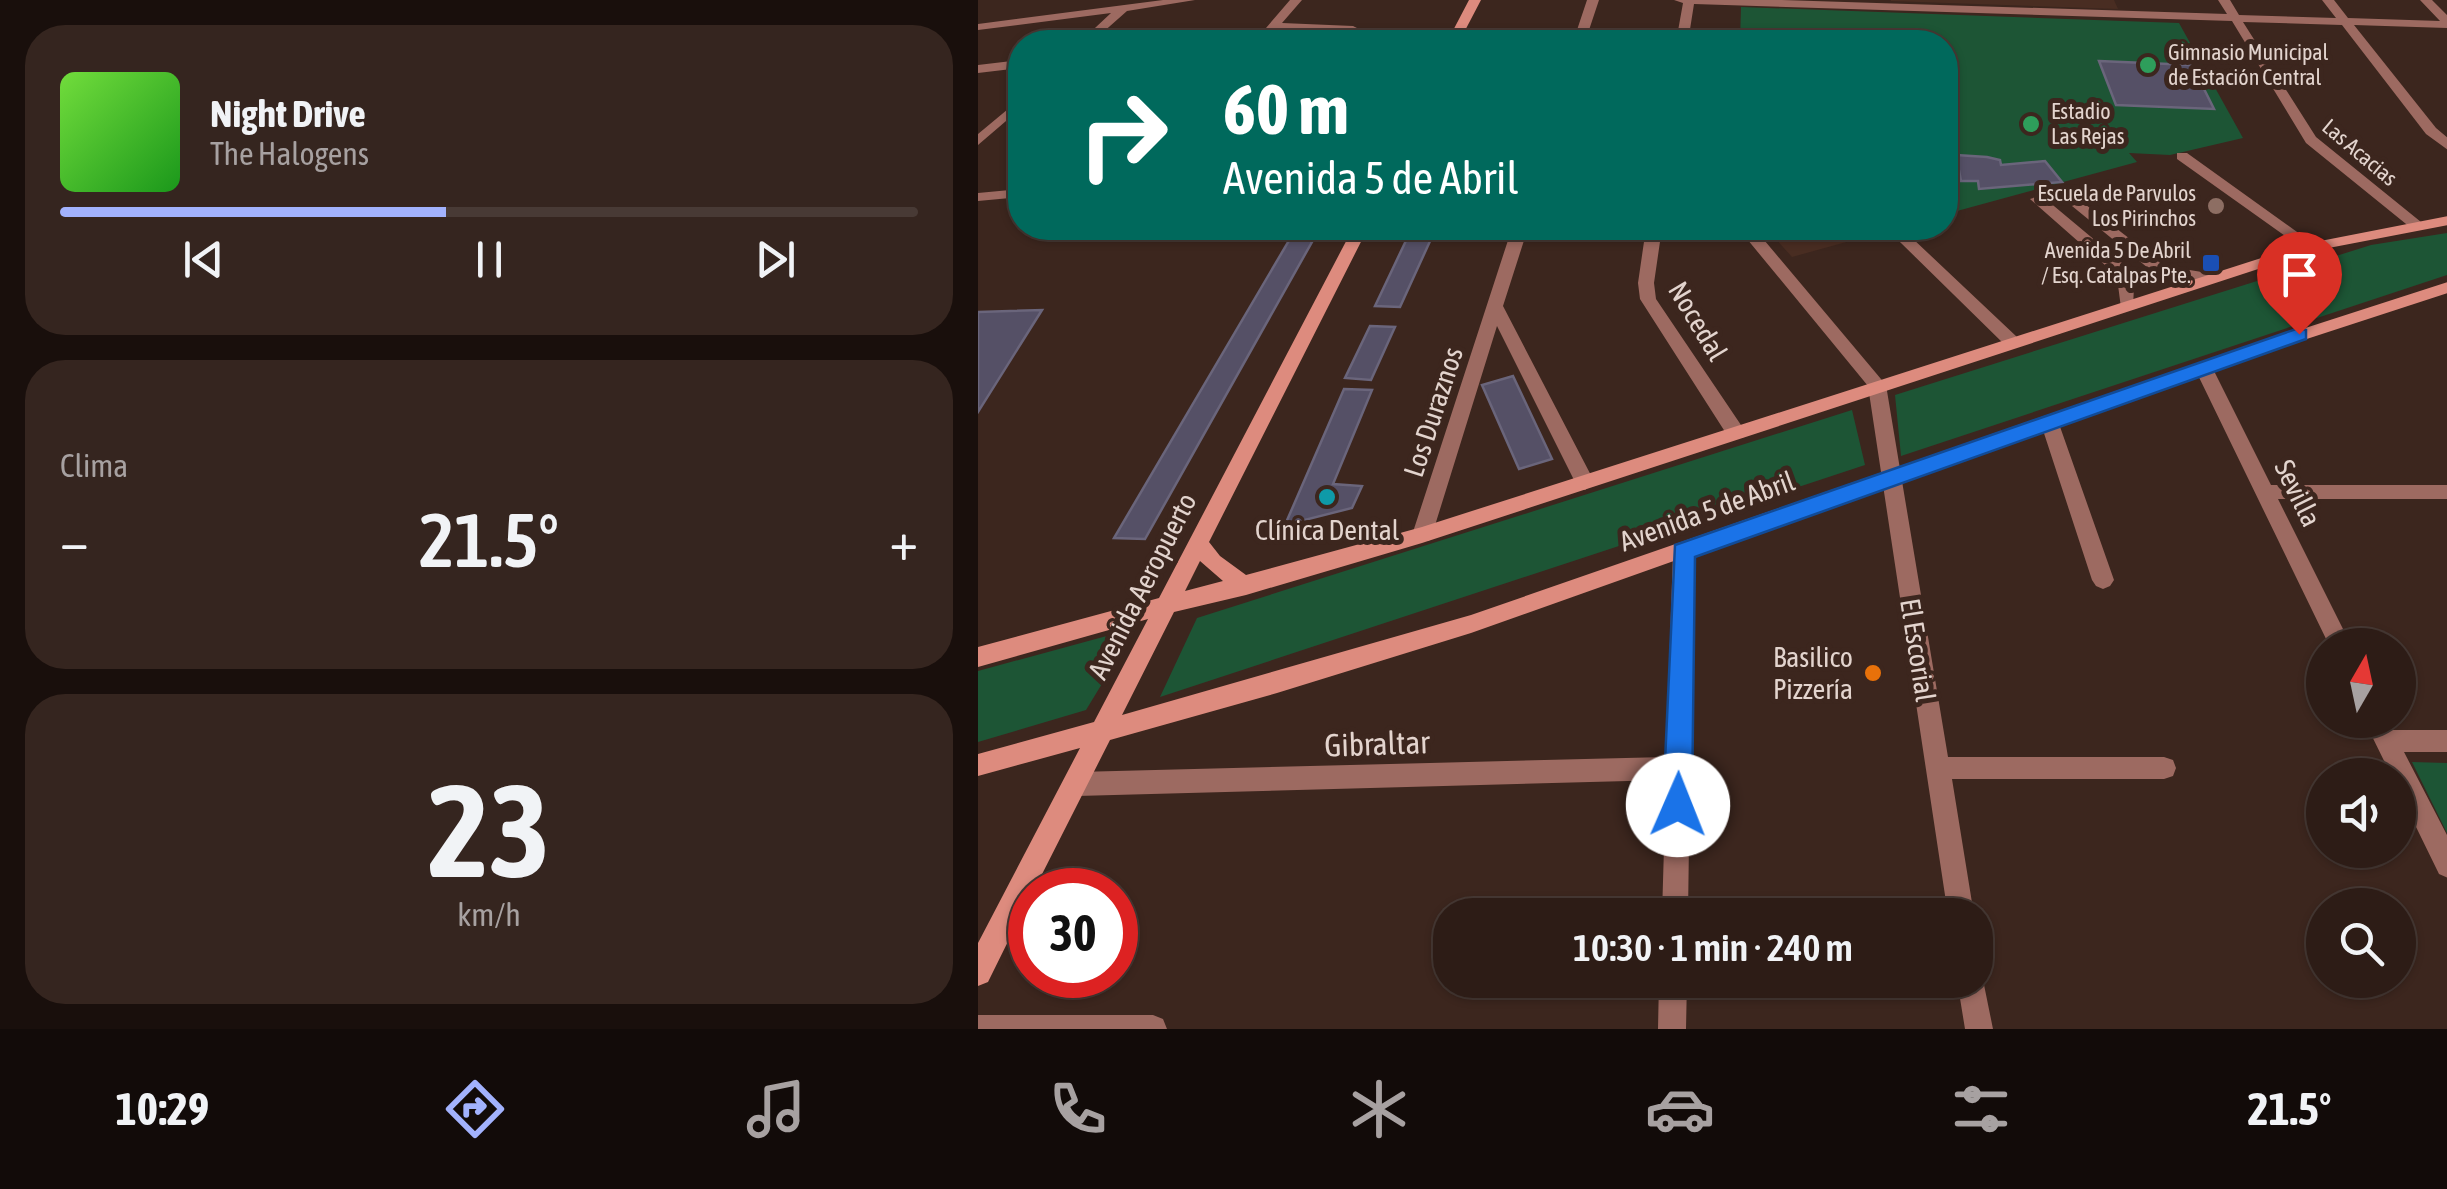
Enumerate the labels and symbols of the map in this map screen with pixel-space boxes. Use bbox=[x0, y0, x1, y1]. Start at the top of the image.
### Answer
place label: Gimnasio Municipal de Estación Central bbox=[2168, 39, 2329, 90]
marker: Gimnasio Municipal de Estación Central bbox=[2137, 54, 2159, 76]
place label: Estadio Las Rejas bbox=[2051, 98, 2125, 149]
marker: Estadio Las Rejas bbox=[2020, 113, 2042, 135]
street label: Las Acacias bbox=[2317, 113, 2403, 191]
place label: Escuela de Parvulos Los Pirinchos bbox=[2037, 180, 2196, 231]
marker: Escuela de Parvulos Los Pirinchos bbox=[2205, 195, 2227, 217]
pin bbox=[2257, 232, 2342, 335]
place label: Avenida 5 De Abril / Esq. Catalpas Pte. bbox=[2041, 237, 2191, 288]
marker: Avenida 5 De Abril / Esq. Catalpas Pte. bbox=[2200, 252, 2222, 274]
street label: Nocedal bbox=[1662, 276, 1734, 367]
street label: Los Duraznos bbox=[1397, 343, 1469, 481]
street label: Sevilla bbox=[2268, 455, 2328, 531]
street label: Avenida 5 de Abril bbox=[1615, 464, 1799, 557]
marker: Clínica Dental bbox=[1316, 486, 1338, 508]
street label: Avenida Aeropuerto bbox=[1081, 488, 1203, 684]
place label: Clínica Dental bbox=[1255, 514, 1400, 546]
street label: El Escorial bbox=[1894, 596, 1942, 704]
north arrow bbox=[2306, 628, 2416, 738]
place label: Basilico Pizzería bbox=[1773, 641, 1853, 705]
marker: Basilico Pizzería bbox=[1862, 662, 1884, 684]
street label: Gibraltar bbox=[1324, 723, 1431, 764]
position arrow bbox=[1626, 753, 1730, 857]
speed limit sign: 30 bbox=[1008, 868, 1138, 998]

